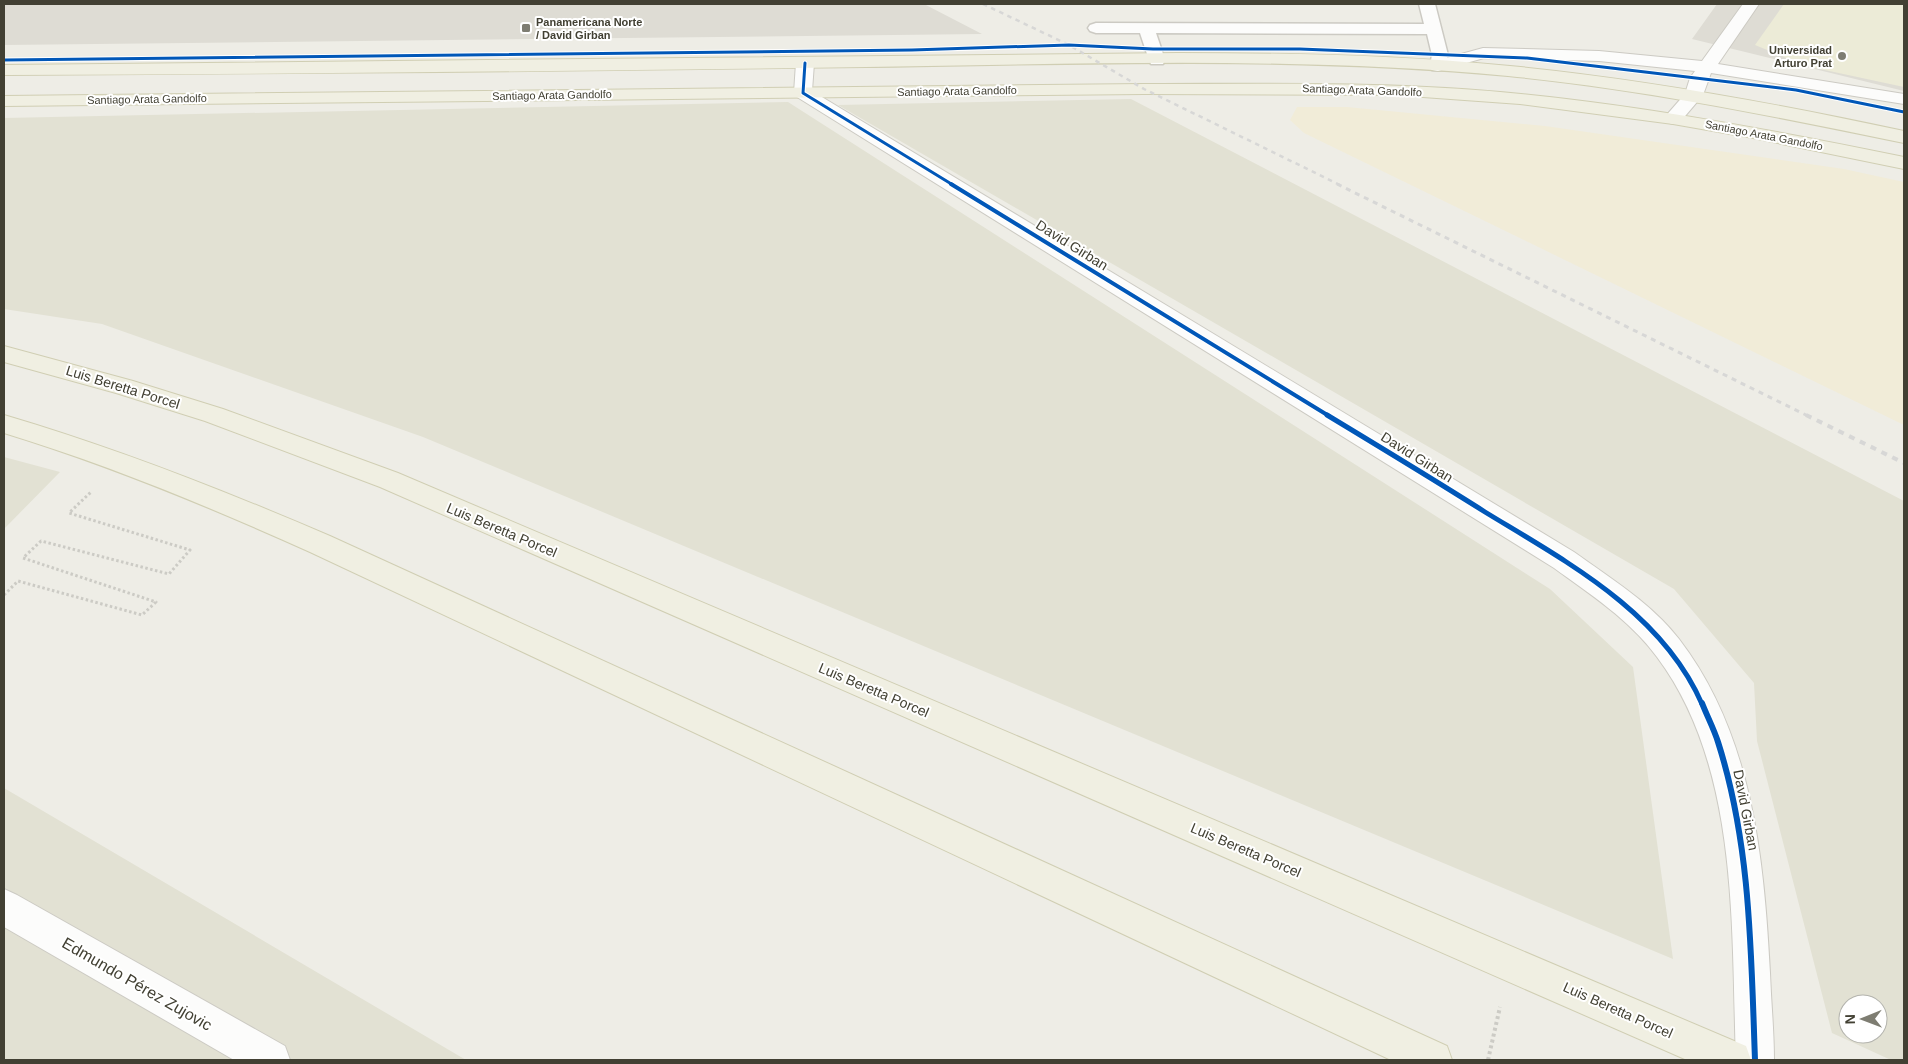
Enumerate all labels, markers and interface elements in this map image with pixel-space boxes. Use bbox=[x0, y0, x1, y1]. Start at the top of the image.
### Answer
place label: Panamericana Norte / David Girban bbox=[536, 16, 642, 41]
marker: Panamericana Norte / David Girban bbox=[520, 22, 532, 34]
place label: Universidad Arturo Prat bbox=[1769, 44, 1832, 69]
marker: Universidad Arturo Prat bbox=[1836, 50, 1848, 62]
street label: Santiago Arata Gandolfo bbox=[1302, 82, 1422, 98]
street label: Santiago Arata Gandolfo bbox=[897, 84, 1017, 98]
street label: Santiago Arata Gandolfo bbox=[492, 88, 612, 102]
street label: Santiago Arata Gandolfo bbox=[87, 92, 207, 106]
street label: Santiago Arata Gandolfo bbox=[1704, 118, 1824, 152]
street label: David Girban bbox=[1033, 217, 1111, 273]
street label: Luis Beretta Porcel bbox=[64, 362, 182, 412]
street label: David Girban bbox=[1378, 429, 1456, 485]
street label: Luis Beretta Porcel bbox=[444, 500, 560, 560]
street label: Luis Beretta Porcel bbox=[816, 660, 932, 720]
street label: David Girban bbox=[1730, 768, 1762, 852]
street label: Luis Beretta Porcel bbox=[1188, 820, 1304, 880]
street label: Edmundo Pérez Zujovic bbox=[59, 934, 215, 1034]
street label: Luis Beretta Porcel bbox=[1561, 979, 1675, 1041]
north arrow bbox=[1838, 994, 1888, 1044]
text: N bbox=[1842, 1014, 1858, 1024]

